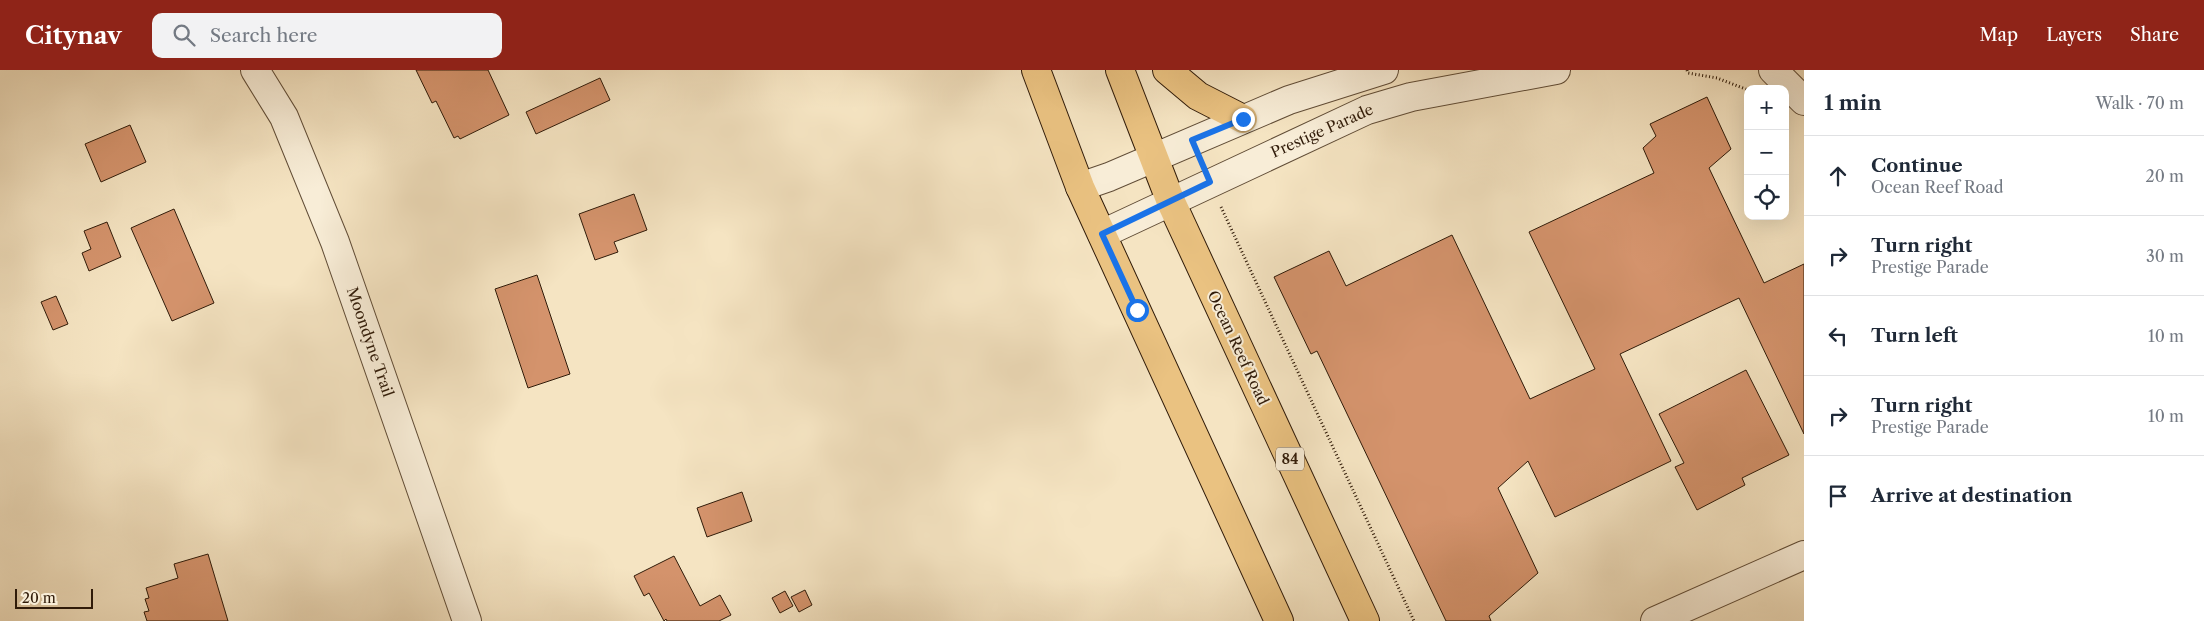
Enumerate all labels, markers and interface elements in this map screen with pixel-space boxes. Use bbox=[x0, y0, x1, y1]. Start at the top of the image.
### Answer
search box bbox=[152, 13, 502, 58]
text: Citynav bbox=[25, 21, 122, 50]
icon: search bbox=[170, 21, 198, 49]
text: Search here bbox=[210, 24, 317, 47]
text: Map bbox=[1980, 24, 2018, 46]
text: Layers bbox=[2046, 24, 2102, 46]
text: Share bbox=[2130, 24, 2179, 46]
map controls bbox=[1744, 85, 1789, 220]
button: + bbox=[1744, 85, 1789, 130]
text: 1 min bbox=[1824, 90, 1882, 115]
text: Walk · 70 m bbox=[2096, 93, 2184, 113]
street label: Prestige Parade bbox=[1268, 99, 1376, 162]
route end bbox=[1232, 108, 1255, 131]
button: − bbox=[1744, 130, 1789, 175]
text: Continue bbox=[1871, 154, 1963, 177]
icon: ahead bbox=[1824, 162, 1852, 190]
text: 20 m bbox=[2145, 166, 2184, 186]
button: locate bbox=[1744, 175, 1789, 220]
text: Ocean Reef Road bbox=[1871, 177, 2003, 197]
text: Turn right bbox=[1871, 234, 1972, 257]
icon: right bbox=[1824, 242, 1852, 270]
text: 30 m bbox=[2146, 246, 2184, 266]
text: Prestige Parade bbox=[1871, 257, 1989, 277]
street label: Moondyne Trail bbox=[343, 284, 398, 400]
street label: Ocean Reef Road bbox=[1204, 287, 1273, 408]
route start bbox=[1126, 299, 1149, 322]
icon: left bbox=[1824, 322, 1852, 350]
text: Turn left bbox=[1871, 324, 1958, 347]
text: 10 m bbox=[2148, 326, 2184, 346]
text: Turn right bbox=[1871, 394, 1972, 417]
icon: right bbox=[1824, 402, 1852, 430]
text: 10 m bbox=[2148, 406, 2184, 426]
text: Prestige Parade bbox=[1871, 417, 1989, 437]
road number: 84 bbox=[1276, 448, 1304, 470]
icon: arrive bbox=[1824, 482, 1852, 510]
text: Arrive at destination bbox=[1871, 484, 2072, 507]
scale bar bbox=[15, 586, 92, 609]
text: 20 m bbox=[22, 589, 56, 607]

